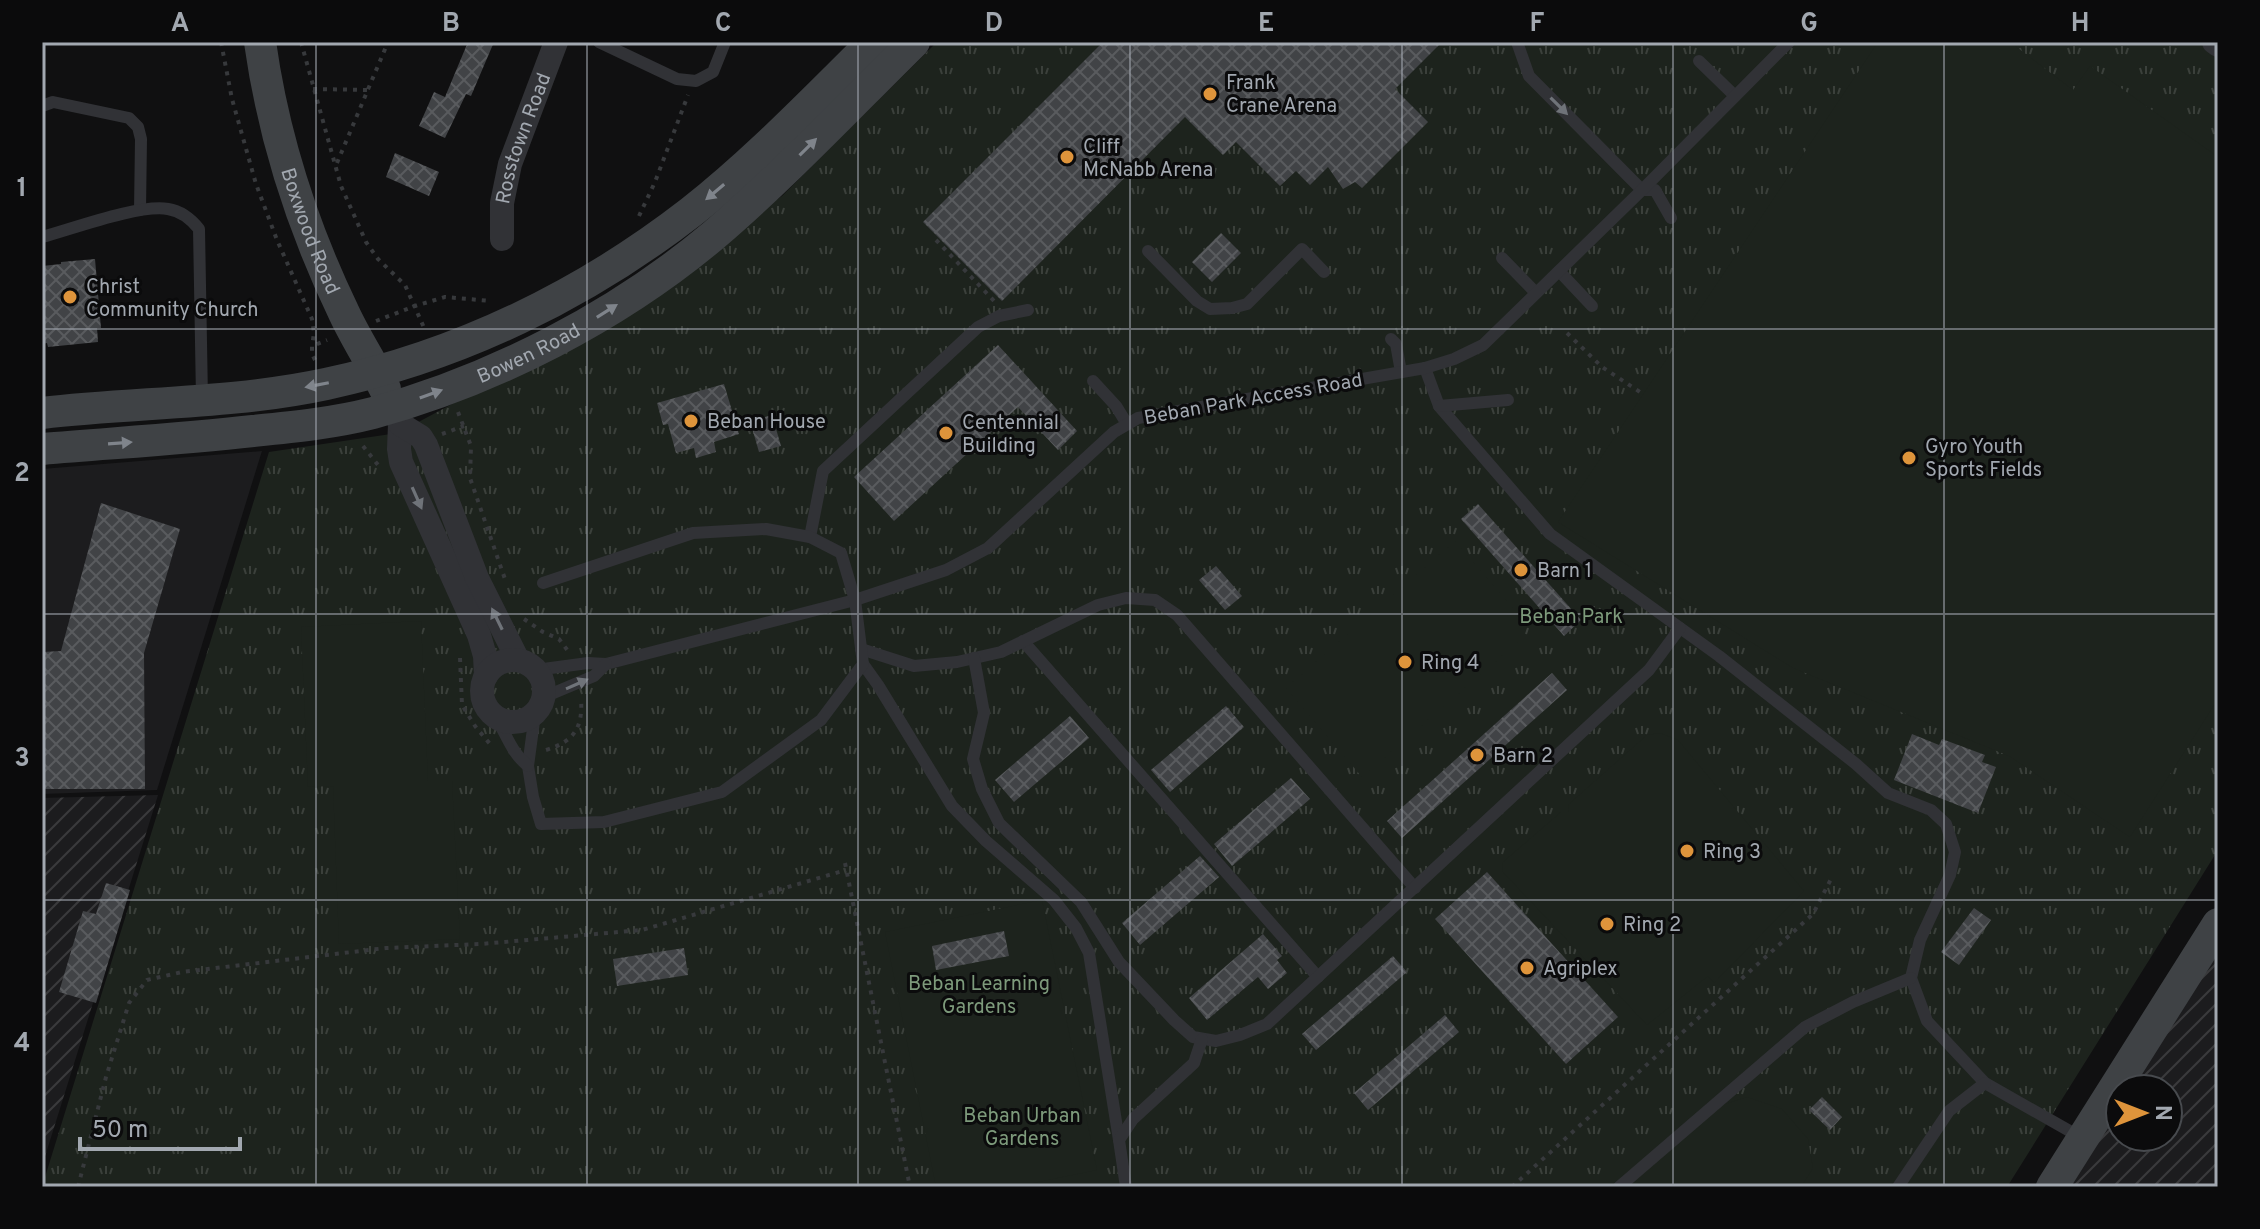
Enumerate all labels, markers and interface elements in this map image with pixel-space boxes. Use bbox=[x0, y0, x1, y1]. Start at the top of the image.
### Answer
text: A bbox=[171, 8, 189, 41]
text: B bbox=[442, 8, 460, 41]
text: C bbox=[715, 8, 731, 41]
text: D bbox=[985, 8, 1003, 41]
text: E bbox=[1258, 8, 1274, 41]
text: F bbox=[1530, 8, 1545, 41]
text: G bbox=[1800, 8, 1818, 41]
text: H bbox=[2071, 8, 2089, 41]
street label: Rosstown Road bbox=[491, 69, 558, 207]
place label: Frank Crane Arena bbox=[1226, 71, 1337, 120]
marker: Frank Crane Arena bbox=[1201, 85, 1219, 103]
one-way arrow bbox=[1549, 96, 1568, 115]
place label: Cliff McNabb Arena bbox=[1083, 135, 1213, 184]
one-way arrow bbox=[798, 138, 817, 157]
marker: Cliff McNabb Arena bbox=[1058, 148, 1076, 166]
street label: Boxwood Road bbox=[273, 165, 345, 299]
text: 1 bbox=[17, 173, 27, 206]
one-way arrow bbox=[705, 183, 725, 200]
place label: Christ Community Church bbox=[86, 275, 259, 324]
marker: Christ Community Church bbox=[61, 288, 79, 306]
one-way arrow bbox=[596, 303, 617, 318]
street label: Bowen Road bbox=[474, 319, 586, 391]
street label: Beban Park Access Road bbox=[1142, 368, 1365, 432]
one-way arrow bbox=[304, 380, 329, 392]
one-way arrow bbox=[419, 387, 443, 399]
place label: Beban House bbox=[707, 410, 826, 436]
place label: Centennial Building bbox=[962, 411, 1059, 460]
marker: Beban House bbox=[682, 412, 700, 430]
marker: Centennial Building bbox=[937, 424, 955, 442]
place label: Gyro Youth Sports Fields bbox=[1925, 435, 2042, 484]
one-way arrow bbox=[108, 436, 133, 449]
marker: Gyro Youth Sports Fields bbox=[1900, 449, 1918, 467]
text: 2 bbox=[14, 458, 30, 491]
one-way arrow bbox=[410, 487, 423, 510]
place label: Barn 1 bbox=[1537, 559, 1592, 585]
marker: Barn 1 bbox=[1512, 561, 1530, 579]
park label: Beban Park bbox=[1519, 605, 1623, 631]
one-way arrow bbox=[490, 608, 504, 631]
place label: Ring 4 bbox=[1421, 651, 1479, 677]
marker: Ring 4 bbox=[1396, 653, 1414, 671]
one-way arrow bbox=[565, 677, 588, 691]
text: 3 bbox=[14, 743, 30, 776]
place label: Barn 2 bbox=[1493, 744, 1553, 770]
marker: Barn 2 bbox=[1468, 746, 1486, 764]
place label: Ring 3 bbox=[1703, 840, 1761, 866]
marker: Ring 3 bbox=[1678, 842, 1696, 860]
place label: Ring 2 bbox=[1623, 913, 1681, 939]
marker: Ring 2 bbox=[1598, 915, 1616, 933]
place label: Agriplex bbox=[1543, 957, 1618, 983]
marker: Agriplex bbox=[1518, 959, 1536, 977]
park label: Beban Learning Gardens bbox=[908, 972, 1050, 1021]
text: 4 bbox=[14, 1028, 30, 1061]
north arrow bbox=[2104, 1073, 2184, 1153]
scale bar bbox=[80, 1101, 240, 1151]
park label: Beban Urban Gardens bbox=[963, 1104, 1081, 1153]
text: N bbox=[2148, 1105, 2175, 1121]
text: 50 m bbox=[92, 1116, 148, 1146]

